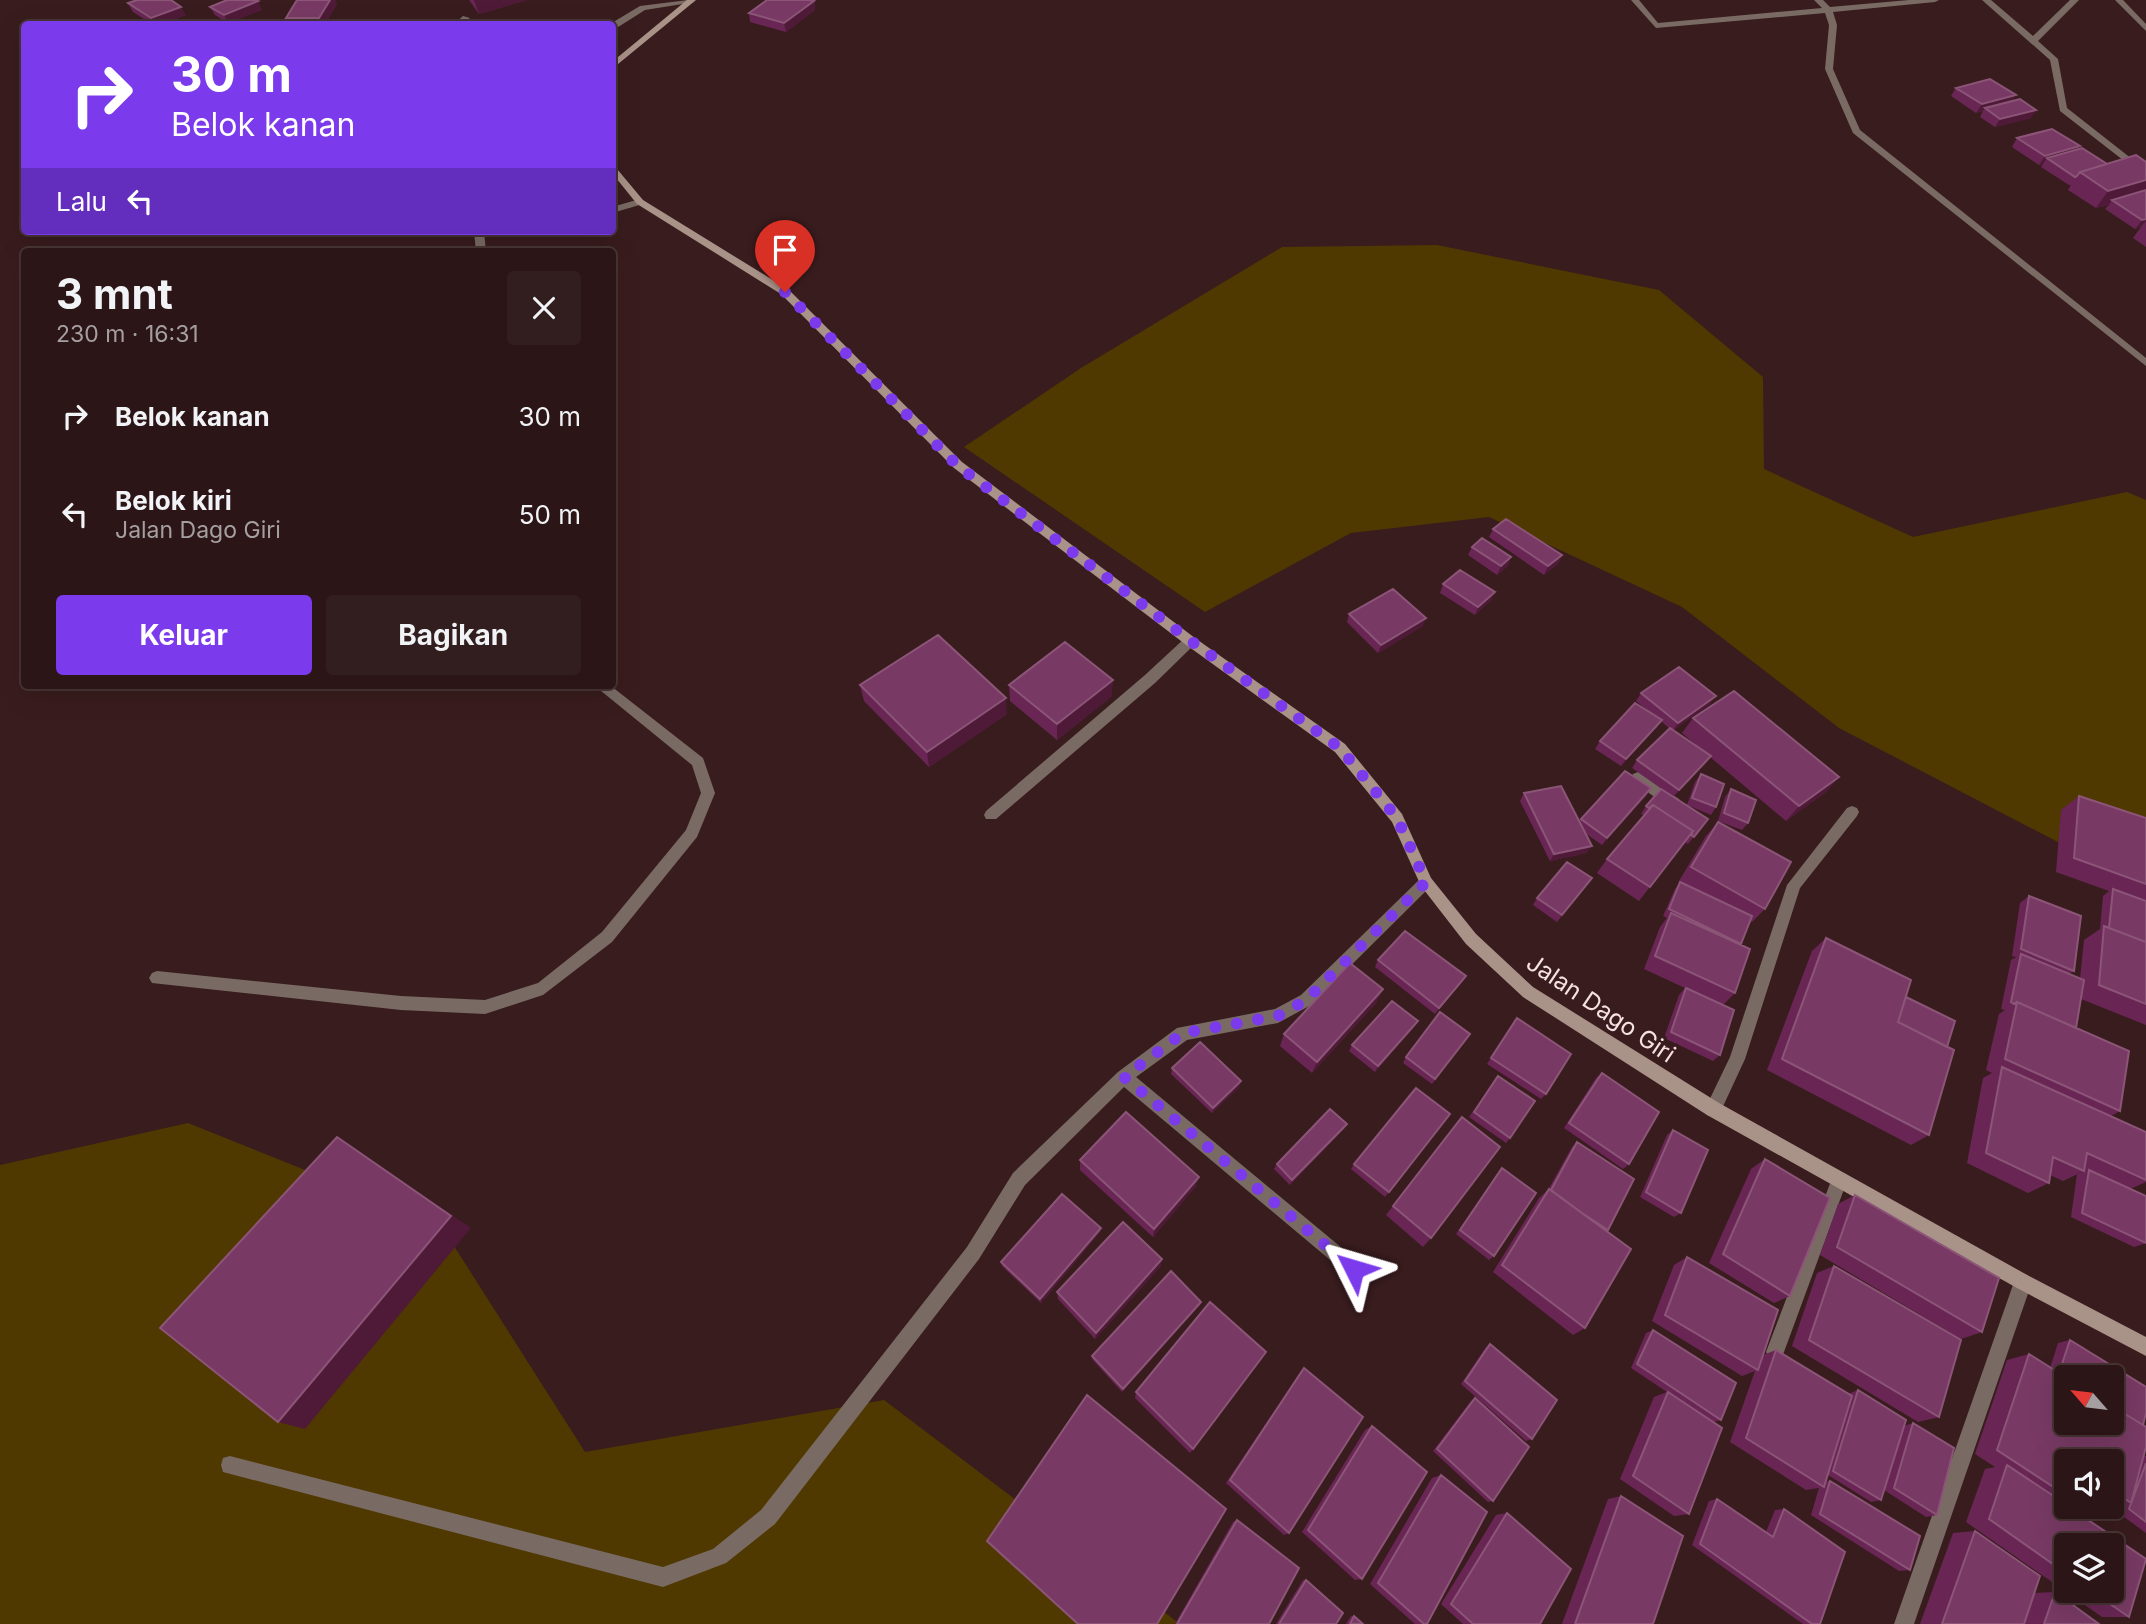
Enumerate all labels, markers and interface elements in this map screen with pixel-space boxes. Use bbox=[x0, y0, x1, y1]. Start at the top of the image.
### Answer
text: 30 m bbox=[171, 45, 292, 104]
icon: right bbox=[56, 49, 147, 140]
text: Belok kanan bbox=[171, 105, 355, 144]
icon: left bbox=[121, 182, 159, 220]
text: Lalu bbox=[56, 186, 107, 217]
pin bbox=[755, 220, 815, 292]
icon: arrive bbox=[766, 231, 804, 269]
text: 3 mnt bbox=[56, 268, 173, 319]
button: close bbox=[507, 271, 581, 345]
text: 230 m · 16:31 bbox=[56, 320, 199, 348]
icon: right bbox=[56, 397, 94, 435]
text: Belok kanan bbox=[115, 401, 270, 432]
text: 30 m bbox=[518, 401, 581, 432]
text: Belok kiri bbox=[115, 485, 232, 516]
icon: left bbox=[56, 495, 94, 533]
text: 50 m bbox=[519, 499, 581, 530]
text: Jalan Dago Giri bbox=[115, 516, 281, 544]
button: Keluar bbox=[56, 595, 312, 675]
button: Bagikan bbox=[326, 595, 581, 675]
street label: Jalan Dago Giri bbox=[1521, 948, 1681, 1068]
position arrow bbox=[1317, 1232, 1391, 1306]
north arrow bbox=[2054, 1365, 2124, 1435]
map controls bbox=[2054, 1365, 2124, 1603]
button: sound bbox=[2054, 1449, 2124, 1519]
button: layers bbox=[2054, 1533, 2124, 1603]

